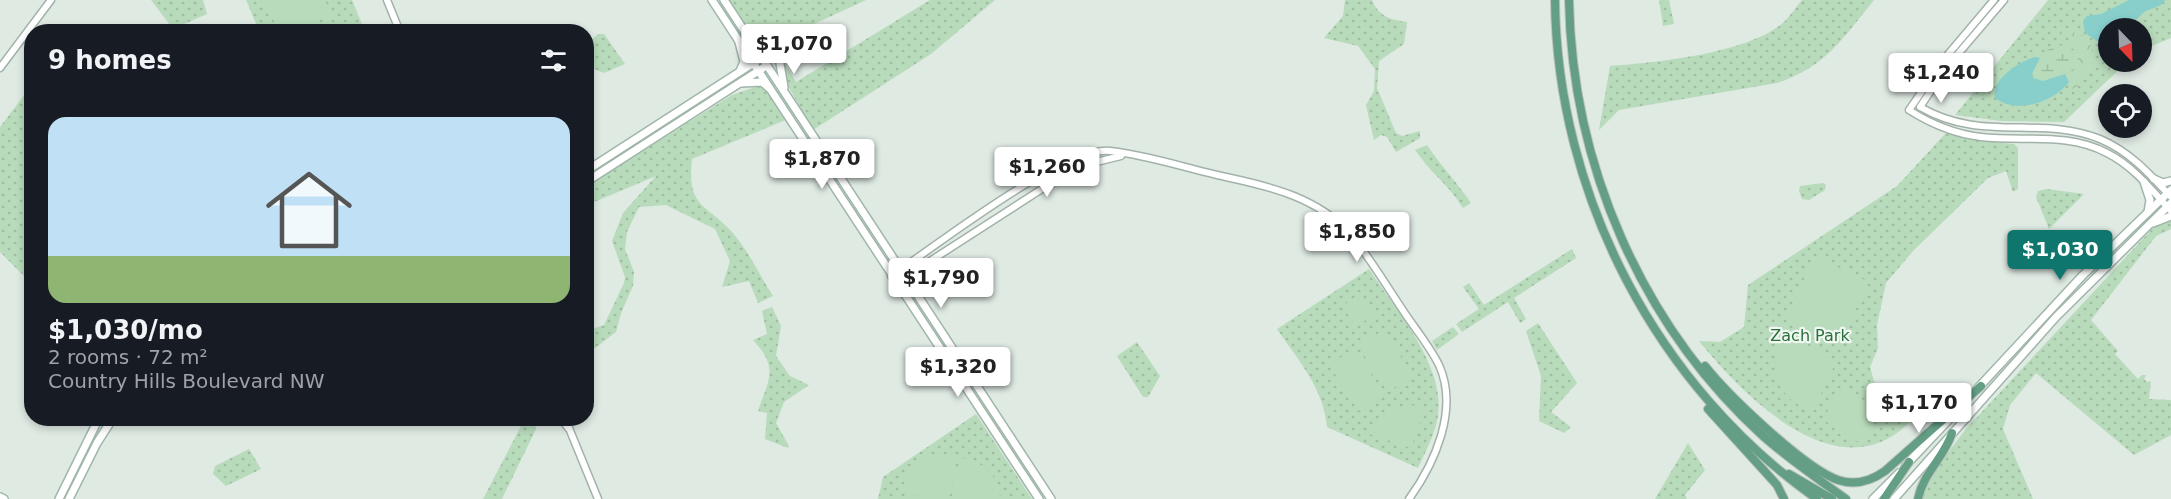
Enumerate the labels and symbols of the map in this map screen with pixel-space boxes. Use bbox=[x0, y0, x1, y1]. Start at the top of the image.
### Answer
north arrow bbox=[2098, 18, 2152, 72]
pin: $1,070 bbox=[745, 24, 843, 75]
pin: $1,240 bbox=[1892, 53, 1990, 104]
pin: $1,870 bbox=[773, 139, 871, 190]
pin: $1,260 bbox=[998, 147, 1096, 198]
pin: $1,850 bbox=[1308, 212, 1406, 263]
pin: $1,030 bbox=[2011, 230, 2109, 281]
pin: $1,790 bbox=[892, 258, 990, 309]
park label: Zach Park bbox=[1770, 326, 1850, 345]
pin: $1,320 bbox=[909, 347, 1007, 398]
pin: $1,170 bbox=[1870, 383, 1968, 434]

